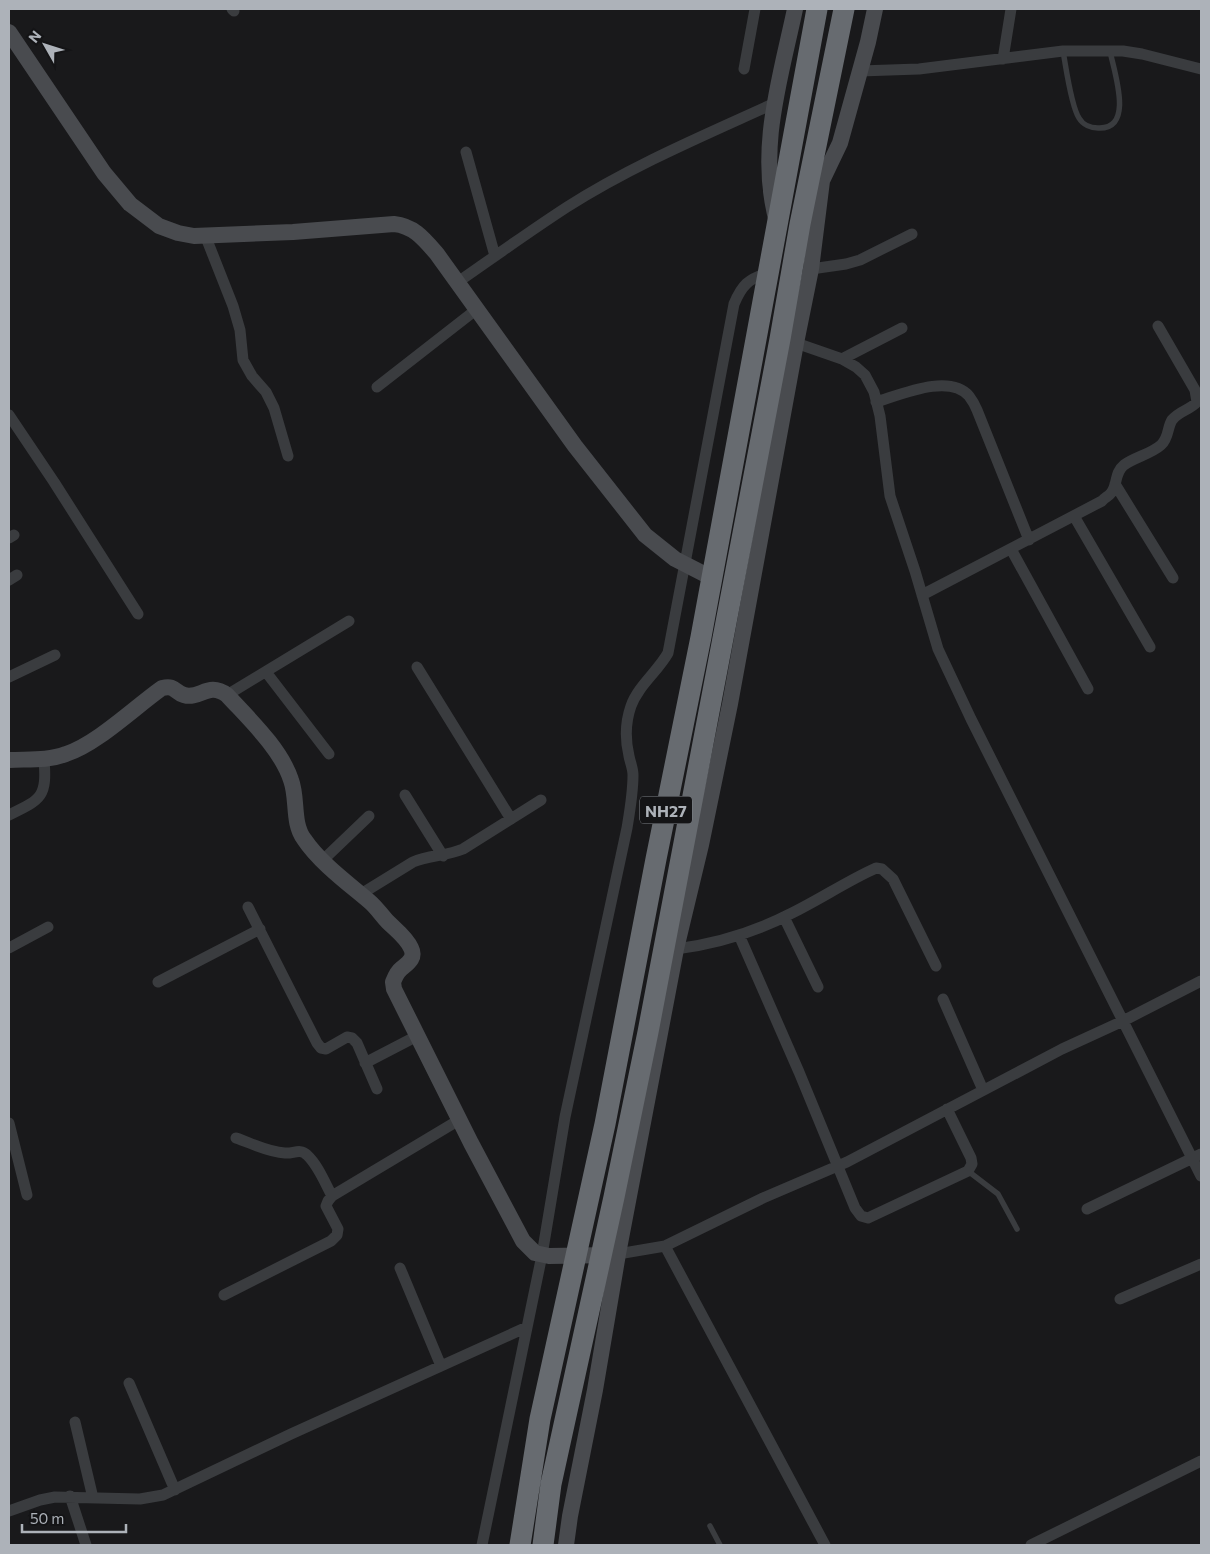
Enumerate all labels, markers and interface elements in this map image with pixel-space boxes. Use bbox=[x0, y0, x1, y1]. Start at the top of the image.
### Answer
north arrow bbox=[20, 20, 70, 70]
text: N bbox=[25, 27, 44, 46]
road number: NH27 bbox=[640, 796, 692, 824]
scale bar bbox=[22, 1502, 126, 1534]
text: 50 m bbox=[30, 1509, 64, 1527]

